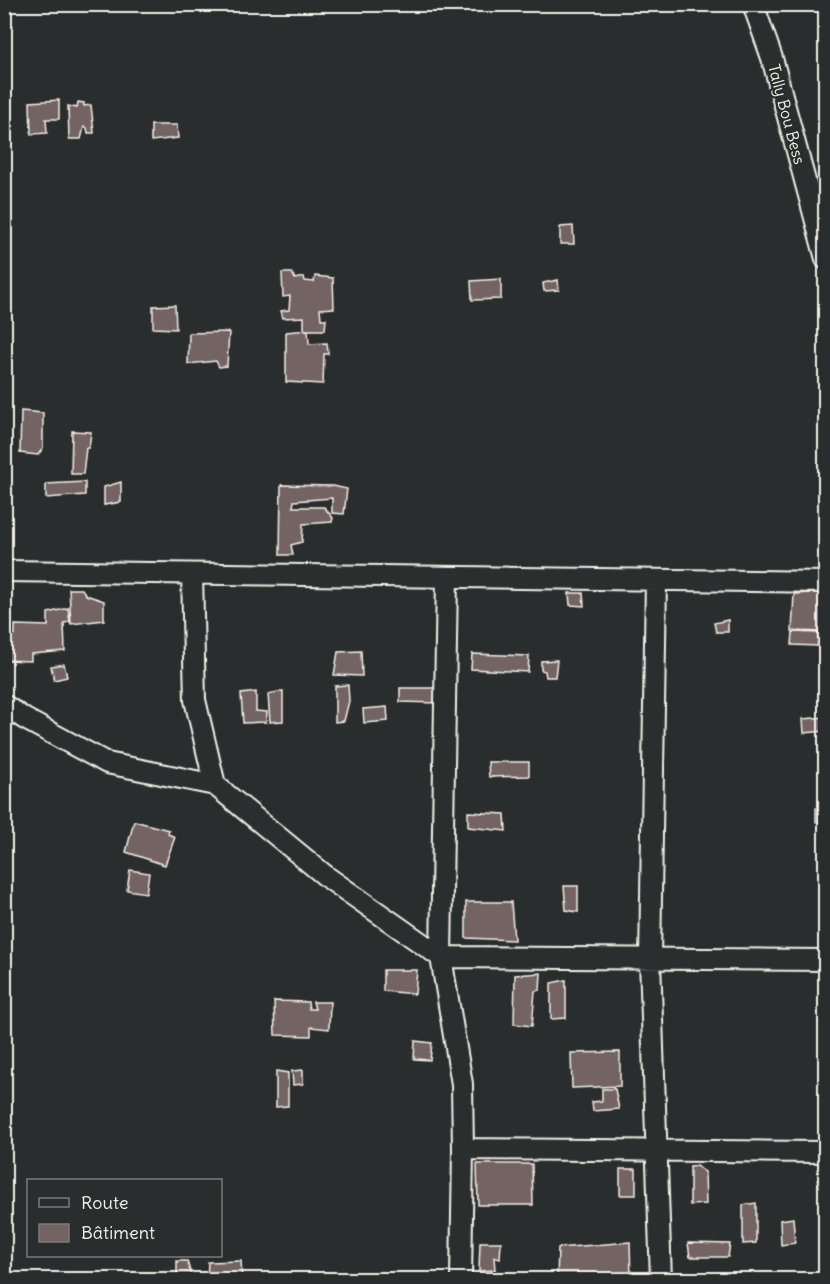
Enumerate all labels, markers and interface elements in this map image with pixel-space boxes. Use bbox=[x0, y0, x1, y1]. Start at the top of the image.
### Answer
street label: Tally Bou Bess bbox=[764, 62, 810, 166]
legend bbox=[27, 1179, 222, 1257]
text: Route bbox=[81, 1191, 129, 1214]
text: Bâtiment bbox=[81, 1221, 155, 1244]

